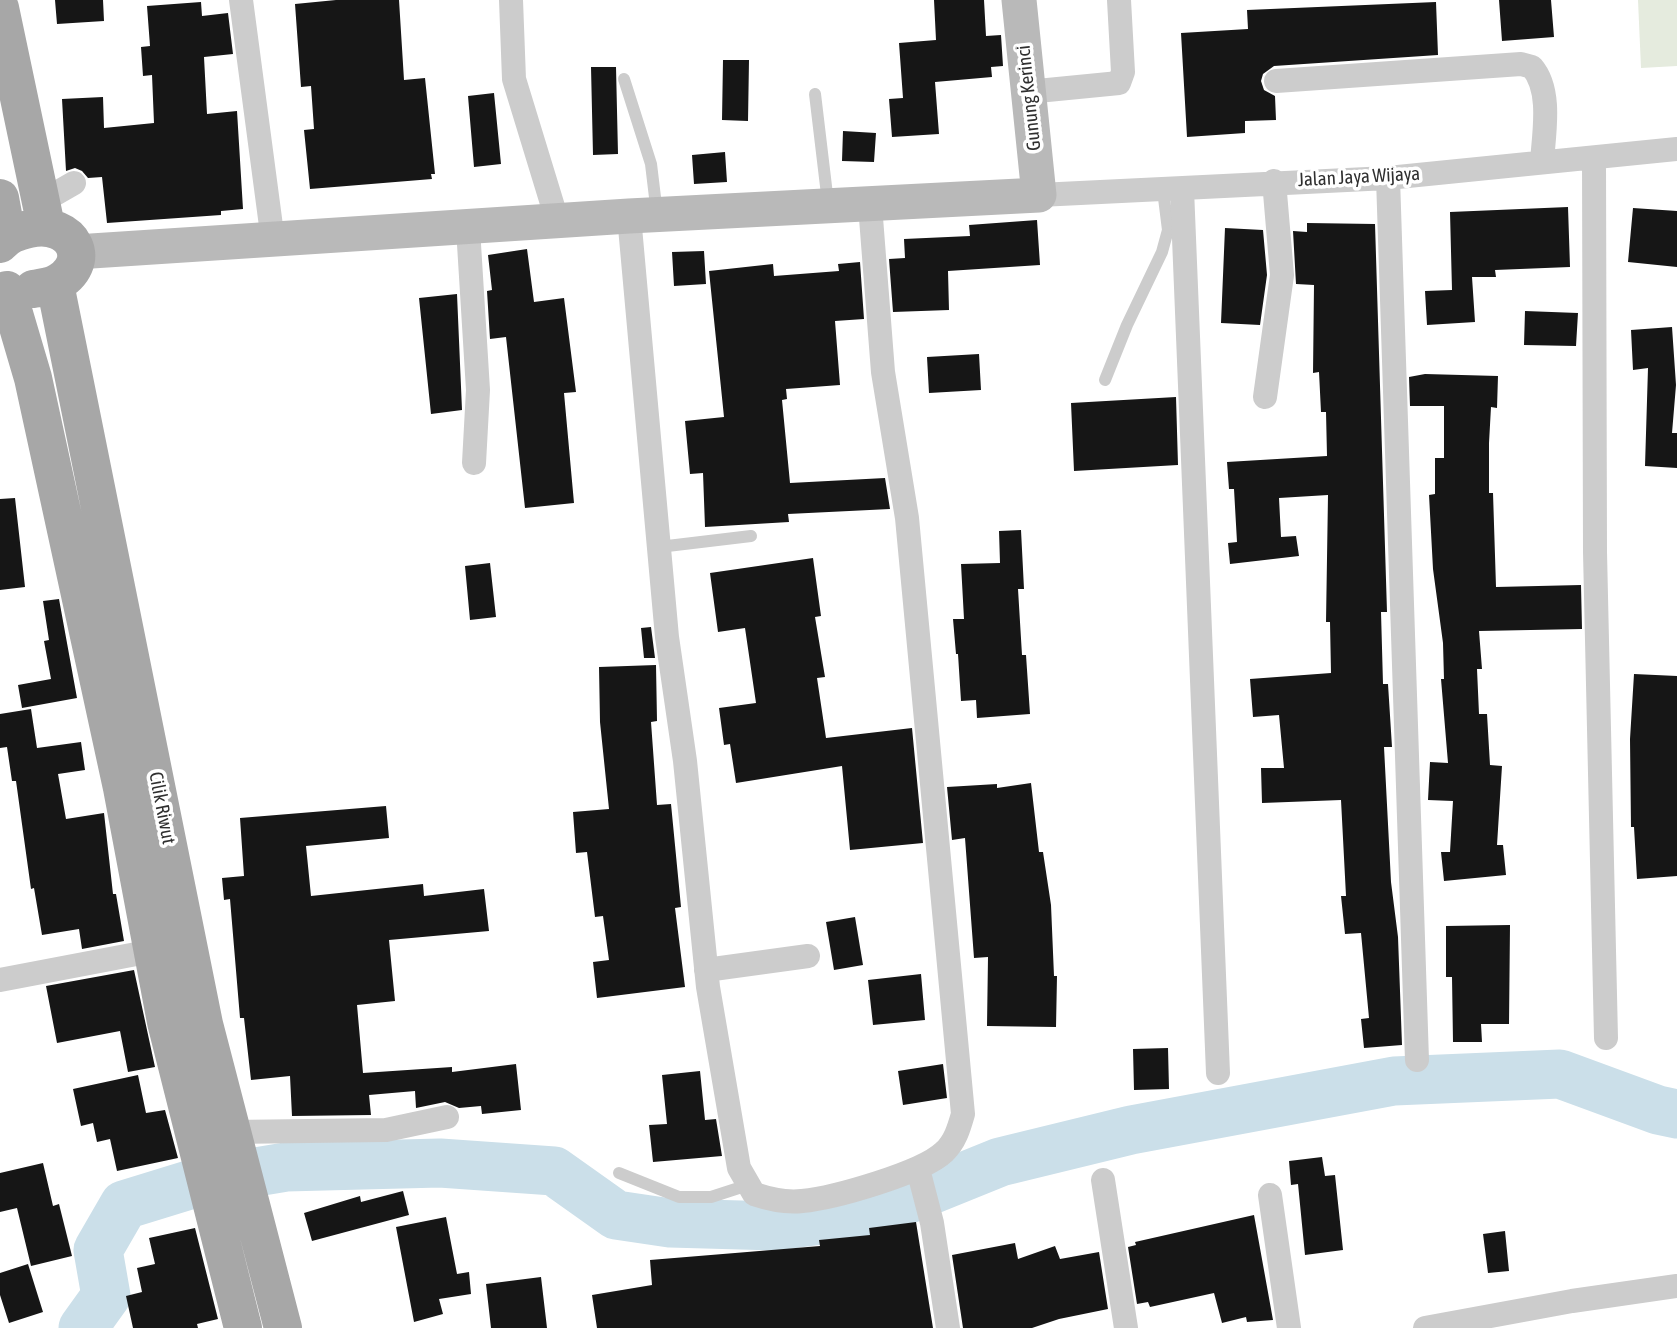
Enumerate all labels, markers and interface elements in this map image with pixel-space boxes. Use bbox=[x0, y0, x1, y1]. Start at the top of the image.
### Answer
street label: Gunung Kerinci bbox=[1012, 44, 1046, 152]
street label: Jalan Jaya Wijaya bbox=[1297, 162, 1421, 192]
street label: Cilik Riwut bbox=[144, 770, 180, 846]

